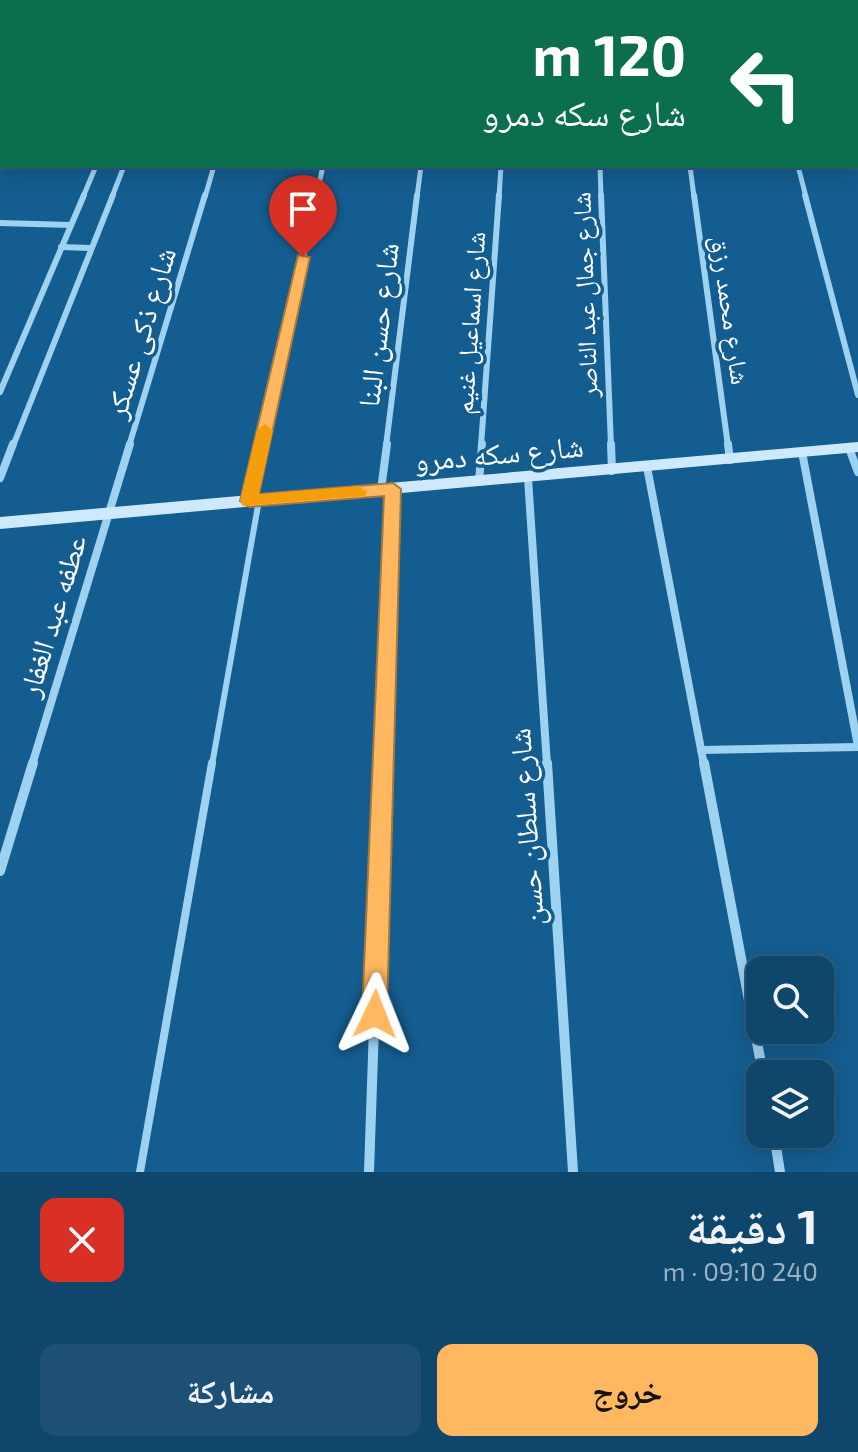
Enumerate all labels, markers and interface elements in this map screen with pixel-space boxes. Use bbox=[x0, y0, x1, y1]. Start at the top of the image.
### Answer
text: 120 m bbox=[532, 20, 686, 87]
icon: left bbox=[714, 32, 818, 136]
text: شارع سكه دمرو bbox=[482, 90, 686, 133]
pin bbox=[269, 175, 337, 257]
icon: arrive bbox=[281, 187, 325, 231]
street label: شارع جمال عبد الناصر bbox=[564, 192, 605, 400]
street label: شارع اسماعيل غنيم bbox=[447, 230, 493, 416]
street label: شارع محمد رزق bbox=[704, 233, 757, 387]
street label: شارع حسن البنا bbox=[349, 240, 408, 409]
street label: شارع ذكى عسكر bbox=[96, 243, 185, 424]
street label: شارع سكه دمرو bbox=[413, 427, 585, 480]
street label: عطفه عبد الغفار bbox=[9, 530, 94, 702]
street label: شارع سلطان حسن bbox=[500, 727, 553, 927]
map controls bbox=[746, 956, 834, 1148]
button: search bbox=[746, 956, 834, 1044]
position arrow bbox=[333, 972, 417, 1056]
button: layers bbox=[746, 1060, 834, 1148]
text: 1 دقيقة bbox=[686, 1196, 818, 1254]
button: close bbox=[40, 1198, 124, 1282]
text: 240 m · 09:10 bbox=[663, 1255, 818, 1286]
button: مشاركة bbox=[40, 1344, 421, 1436]
button: خروج bbox=[437, 1344, 818, 1436]

